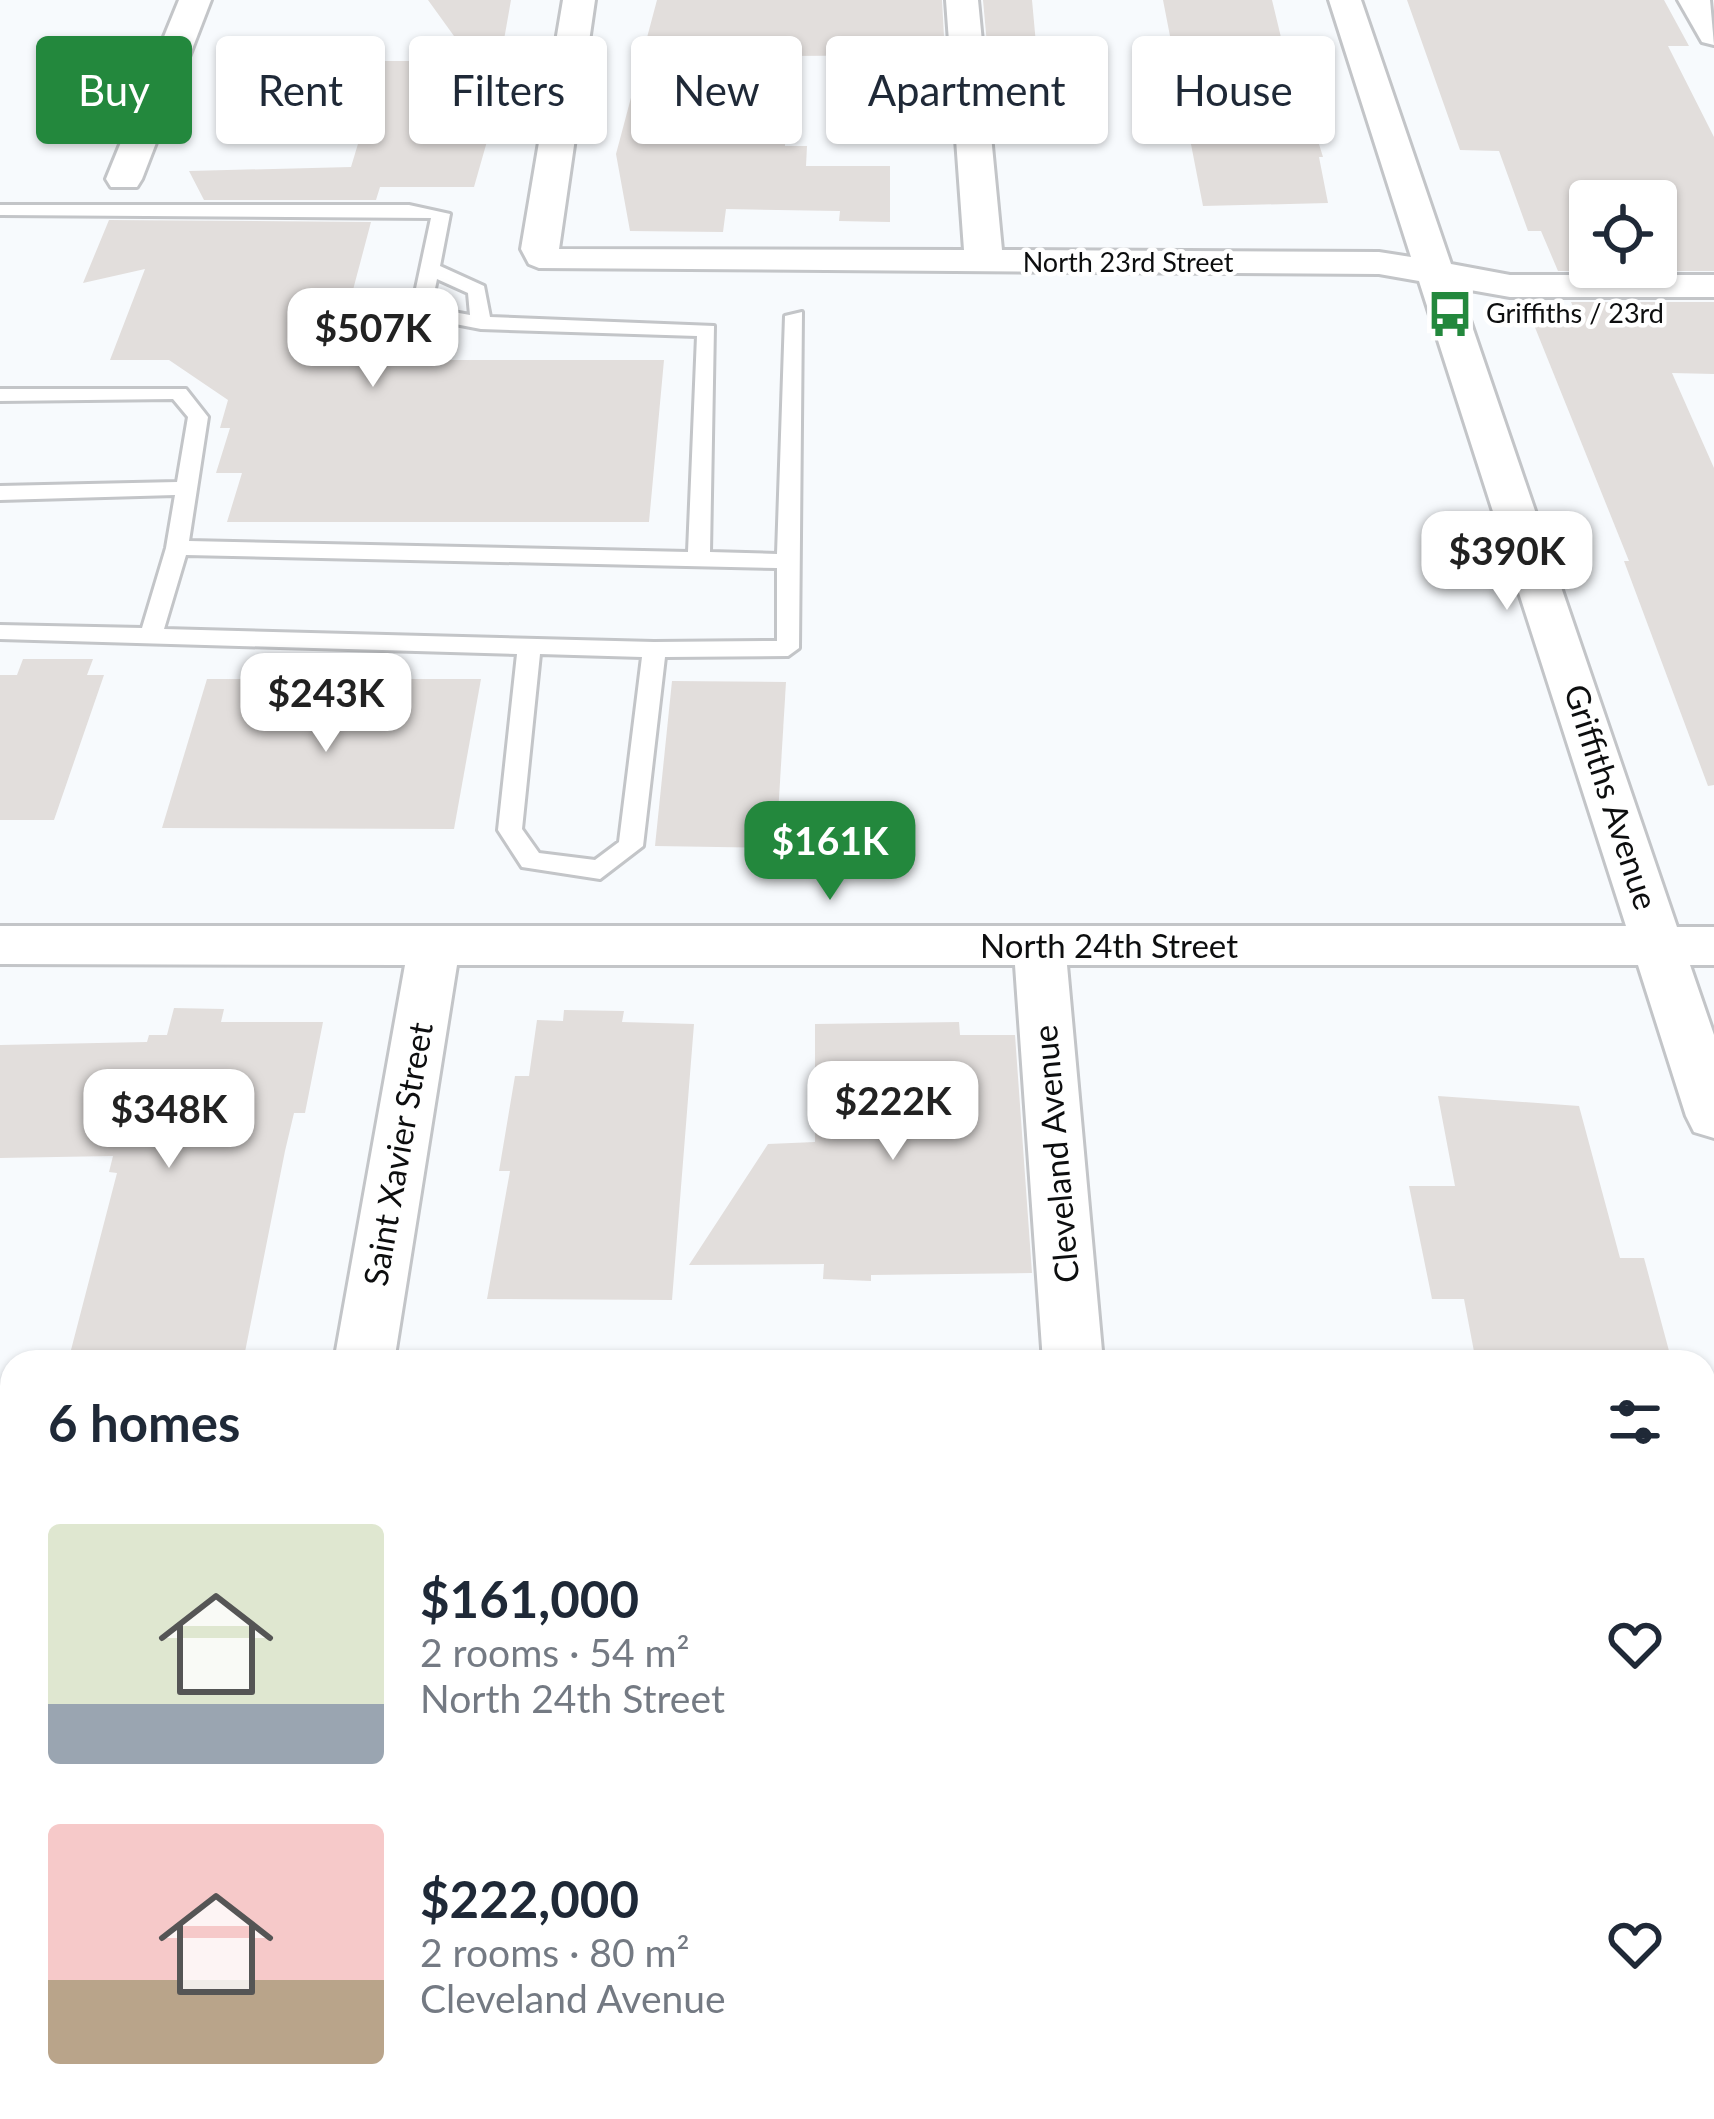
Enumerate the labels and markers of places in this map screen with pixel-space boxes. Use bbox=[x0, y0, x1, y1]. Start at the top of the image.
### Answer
pin: $507K bbox=[289, 288, 457, 390]
bus stop icon: Griffiths / 23rd bbox=[1425, 289, 1475, 339]
place label: Griffiths / 23rd bbox=[1486, 296, 1664, 329]
pin: $390K bbox=[1423, 511, 1591, 613]
pin: $243K bbox=[242, 653, 410, 755]
pin: $161K bbox=[746, 801, 914, 903]
pin: $222K bbox=[809, 1061, 977, 1163]
pin: $348K bbox=[85, 1069, 253, 1171]

